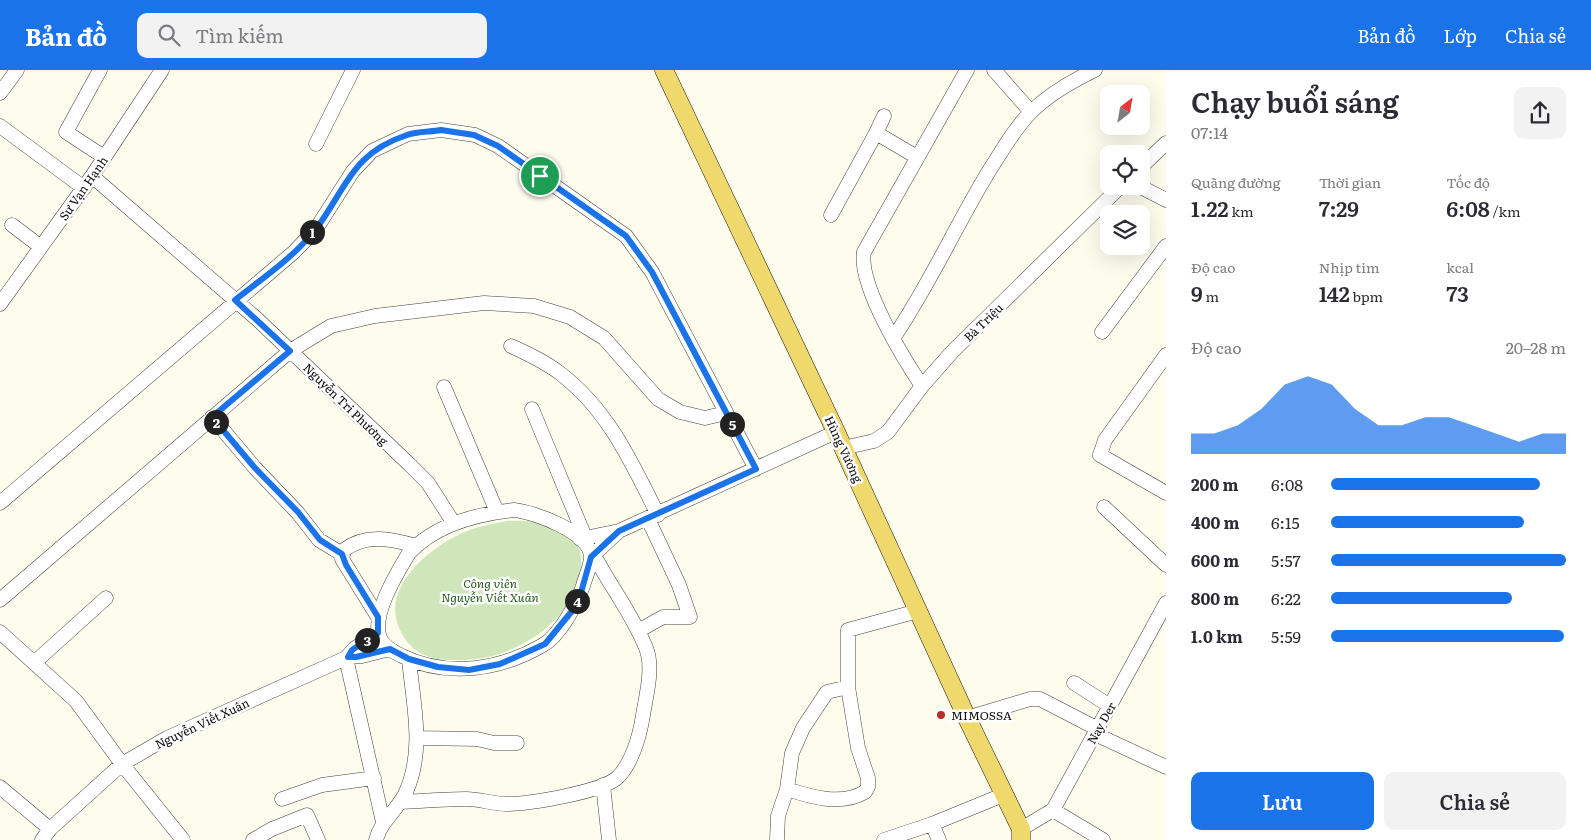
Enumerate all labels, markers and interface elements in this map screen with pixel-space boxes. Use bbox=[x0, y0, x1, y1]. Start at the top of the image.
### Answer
search box bbox=[137, 13, 487, 58]
text: Bản đồ bbox=[25, 18, 107, 53]
icon: search bbox=[155, 21, 183, 49]
text: Tìm kiếm bbox=[195, 21, 284, 49]
text: Bản đồ bbox=[1357, 22, 1415, 49]
text: Lớp bbox=[1443, 22, 1477, 49]
text: Chia sẻ bbox=[1505, 22, 1566, 49]
text: Chạy buổi sáng bbox=[1191, 80, 1399, 122]
north arrow bbox=[1100, 85, 1150, 135]
map controls bbox=[1100, 85, 1150, 255]
button: share bbox=[1514, 87, 1566, 139]
text: 07:14 bbox=[1191, 120, 1228, 144]
button: locate bbox=[1100, 145, 1150, 195]
street label: Sư Vạn Hạnh bbox=[54, 152, 112, 224]
pin bbox=[519, 155, 561, 197]
icon: arrive bbox=[526, 162, 554, 190]
text: Quãng đường bbox=[1191, 172, 1281, 192]
text: Thời gian bbox=[1319, 172, 1381, 192]
text: Tốc độ bbox=[1446, 172, 1490, 192]
text: 1.22 bbox=[1191, 192, 1229, 223]
text: 7:29 bbox=[1319, 192, 1359, 223]
text: 6:08 bbox=[1446, 192, 1490, 223]
text: km bbox=[1229, 201, 1253, 221]
text: /km bbox=[1490, 201, 1521, 221]
button: layers bbox=[1100, 205, 1150, 255]
pin: 1 bbox=[300, 220, 324, 244]
text: 1 bbox=[310, 222, 315, 242]
text: Độ cao bbox=[1191, 257, 1235, 277]
text: Nhịp tim bbox=[1319, 257, 1379, 277]
text: kcal bbox=[1446, 257, 1474, 277]
text: 9 bbox=[1191, 277, 1203, 308]
text: 142 bbox=[1319, 277, 1350, 308]
text: 73 bbox=[1446, 277, 1469, 308]
text: m bbox=[1203, 286, 1219, 306]
text: bpm bbox=[1350, 286, 1383, 306]
street label: Bà Triệu bbox=[959, 298, 1007, 345]
text: Độ cao bbox=[1191, 335, 1242, 359]
text: 20–28 m bbox=[1506, 335, 1566, 359]
street label: Nguyễn Tri Phương bbox=[300, 359, 393, 449]
pin: 2 bbox=[204, 410, 228, 434]
text: 2 bbox=[213, 412, 220, 432]
pin: 5 bbox=[720, 412, 744, 436]
street label: Hùng Vương bbox=[821, 412, 868, 486]
text: 5 bbox=[729, 414, 736, 434]
text: 200 m bbox=[1191, 472, 1238, 496]
text: 6:08 bbox=[1271, 472, 1303, 496]
text: 400 m bbox=[1191, 510, 1240, 534]
text: 6:15 bbox=[1271, 510, 1300, 534]
text: 600 m bbox=[1191, 548, 1239, 572]
text: 5:57 bbox=[1271, 548, 1301, 572]
park label: Công viên Nguyễn Viết Xuân bbox=[441, 574, 539, 606]
text: 800 m bbox=[1191, 586, 1239, 610]
text: 6:22 bbox=[1271, 586, 1301, 610]
pin: 4 bbox=[564, 588, 590, 614]
text: 4 bbox=[573, 591, 582, 611]
text: 1.0 km bbox=[1191, 624, 1243, 648]
text: 5:59 bbox=[1271, 624, 1301, 648]
pin: 3 bbox=[354, 628, 380, 652]
text: 3 bbox=[364, 630, 371, 650]
street label: Nguyễn Viết Xuân bbox=[152, 693, 252, 753]
street label: Nay Der bbox=[1082, 698, 1120, 747]
place label: MIMOSSA bbox=[951, 706, 1012, 724]
marker: MIMOSSA bbox=[935, 709, 947, 721]
button: Lưu bbox=[1191, 772, 1374, 830]
button: Chia sẻ bbox=[1384, 772, 1566, 830]

